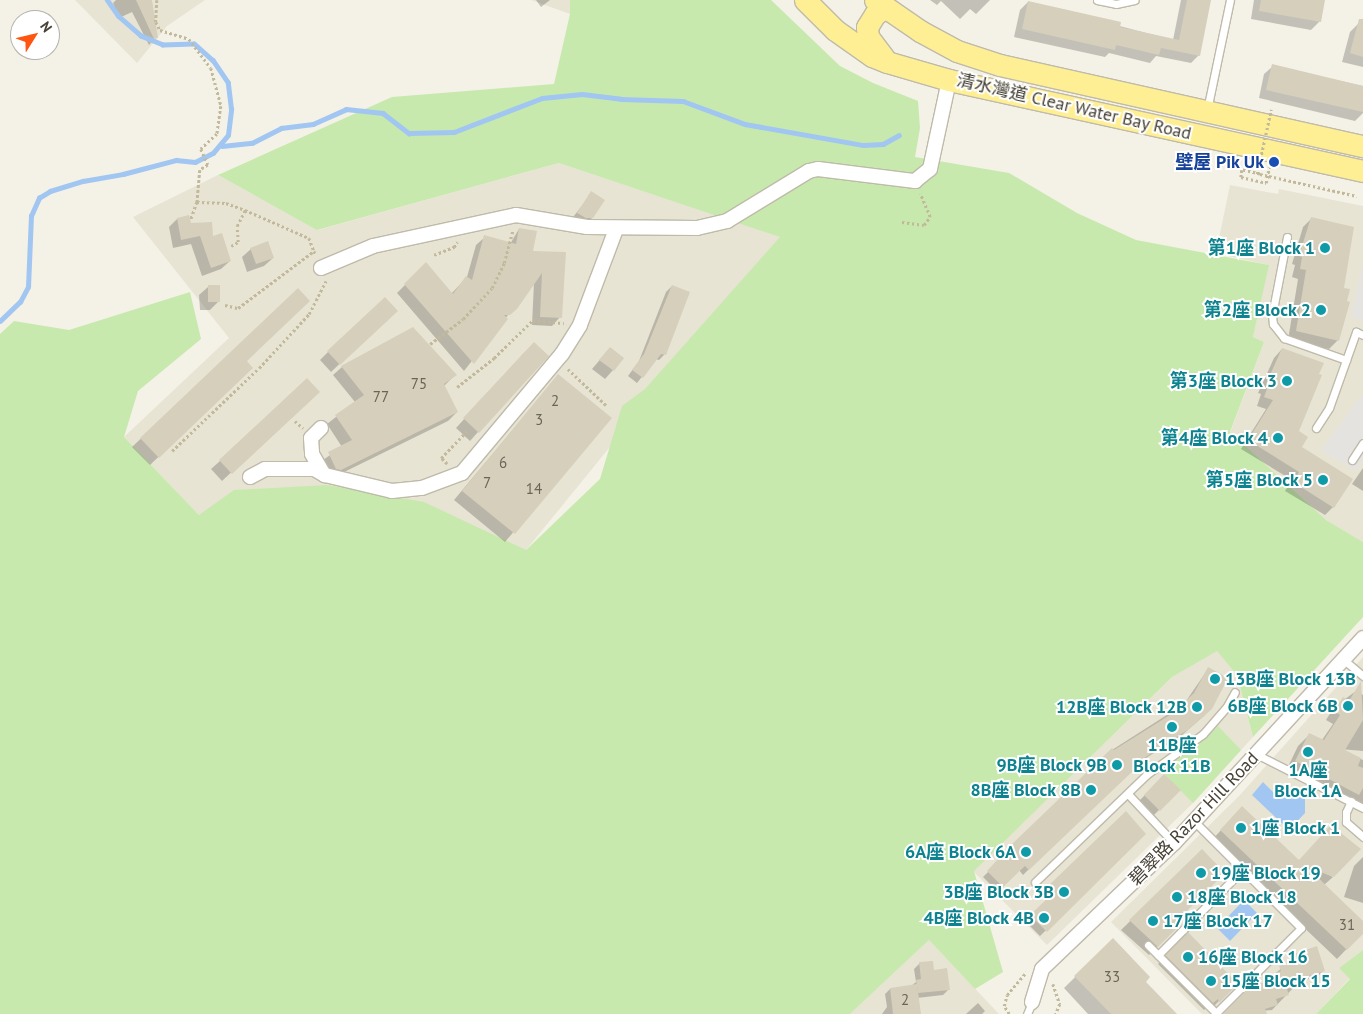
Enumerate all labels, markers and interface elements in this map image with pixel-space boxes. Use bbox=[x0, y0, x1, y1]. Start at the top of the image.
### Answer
north arrow bbox=[10, 10, 60, 60]
text: N bbox=[36, 18, 56, 36]
street label: 清水灣道 Clear Water Bay Road bbox=[954, 69, 1194, 145]
place label: 壁屋 Pik Uk bbox=[1175, 151, 1264, 173]
marker: 壁屋 Pik Uk bbox=[1268, 156, 1280, 168]
place label: 第1座 Block 1 bbox=[1207, 237, 1315, 259]
marker: 第1座 Block 1 bbox=[1319, 242, 1331, 254]
place label: 第2座 Block 2 bbox=[1203, 299, 1311, 321]
marker: 第2座 Block 2 bbox=[1315, 304, 1327, 316]
place label: 第3座 Block 3 bbox=[1169, 370, 1277, 392]
house number: 75 bbox=[411, 375, 427, 393]
marker: 第3座 Block 3 bbox=[1281, 375, 1293, 387]
house number: 77 bbox=[373, 388, 389, 406]
house number: 2 bbox=[551, 392, 559, 410]
house number: 3 bbox=[535, 411, 543, 429]
place label: 第4座 Block 4 bbox=[1160, 427, 1268, 449]
marker: 第4座 Block 4 bbox=[1272, 432, 1284, 444]
house number: 6 bbox=[499, 454, 507, 472]
place label: 第5座 Block 5 bbox=[1205, 469, 1313, 491]
house number: 7 bbox=[483, 474, 491, 492]
marker: 第5座 Block 5 bbox=[1317, 474, 1329, 486]
house number: 14 bbox=[526, 480, 542, 498]
place label: 13B座 Block 13B bbox=[1225, 668, 1356, 690]
marker: 13B座 Block 13B bbox=[1209, 673, 1221, 685]
place label: 6B座 Block 6B bbox=[1227, 695, 1338, 717]
place label: 12B座 Block 12B bbox=[1056, 696, 1187, 718]
marker: 6B座 Block 6B bbox=[1342, 700, 1354, 712]
marker: 12B座 Block 12B bbox=[1191, 701, 1203, 713]
marker: 11B座 Block 11B bbox=[1166, 721, 1178, 733]
place label: 11B座 Block 11B bbox=[1133, 735, 1211, 778]
marker: 1A座 Block 1A bbox=[1302, 746, 1314, 758]
street label: 碧翠路 Razor Hill Road bbox=[1125, 748, 1263, 890]
place label: 9B座 Block 9B bbox=[996, 754, 1107, 776]
marker: 9B座 Block 9B bbox=[1111, 759, 1123, 771]
place label: 1A座 Block 1A bbox=[1274, 760, 1342, 802]
place label: 8B座 Block 8B bbox=[970, 779, 1081, 801]
marker: 8B座 Block 8B bbox=[1085, 784, 1097, 796]
place label: 1座 Block 1 bbox=[1251, 817, 1341, 839]
marker: 1座 Block 1 bbox=[1235, 822, 1247, 834]
place label: 6A座 Block 6A bbox=[904, 841, 1016, 863]
marker: 6A座 Block 6A bbox=[1020, 846, 1032, 858]
place label: 19座 Block 19 bbox=[1211, 862, 1321, 884]
marker: 19座 Block 19 bbox=[1195, 867, 1207, 879]
place label: 3B座 Block 3B bbox=[943, 881, 1054, 903]
marker: 3B座 Block 3B bbox=[1058, 886, 1070, 898]
place label: 18座 Block 18 bbox=[1187, 886, 1297, 908]
marker: 18座 Block 18 bbox=[1171, 891, 1183, 903]
place label: 4B座 Block 4B bbox=[923, 907, 1034, 929]
place label: 17座 Block 17 bbox=[1163, 910, 1273, 932]
marker: 4B座 Block 4B bbox=[1038, 912, 1050, 924]
marker: 17座 Block 17 bbox=[1147, 915, 1159, 927]
house number: 31 bbox=[1339, 916, 1355, 934]
place label: 16座 Block 16 bbox=[1198, 946, 1308, 968]
marker: 16座 Block 16 bbox=[1182, 951, 1194, 963]
house number: 33 bbox=[1104, 968, 1120, 986]
place label: 15座 Block 15 bbox=[1221, 970, 1331, 992]
marker: 15座 Block 15 bbox=[1205, 975, 1217, 987]
house number: 2 bbox=[901, 991, 909, 1009]

